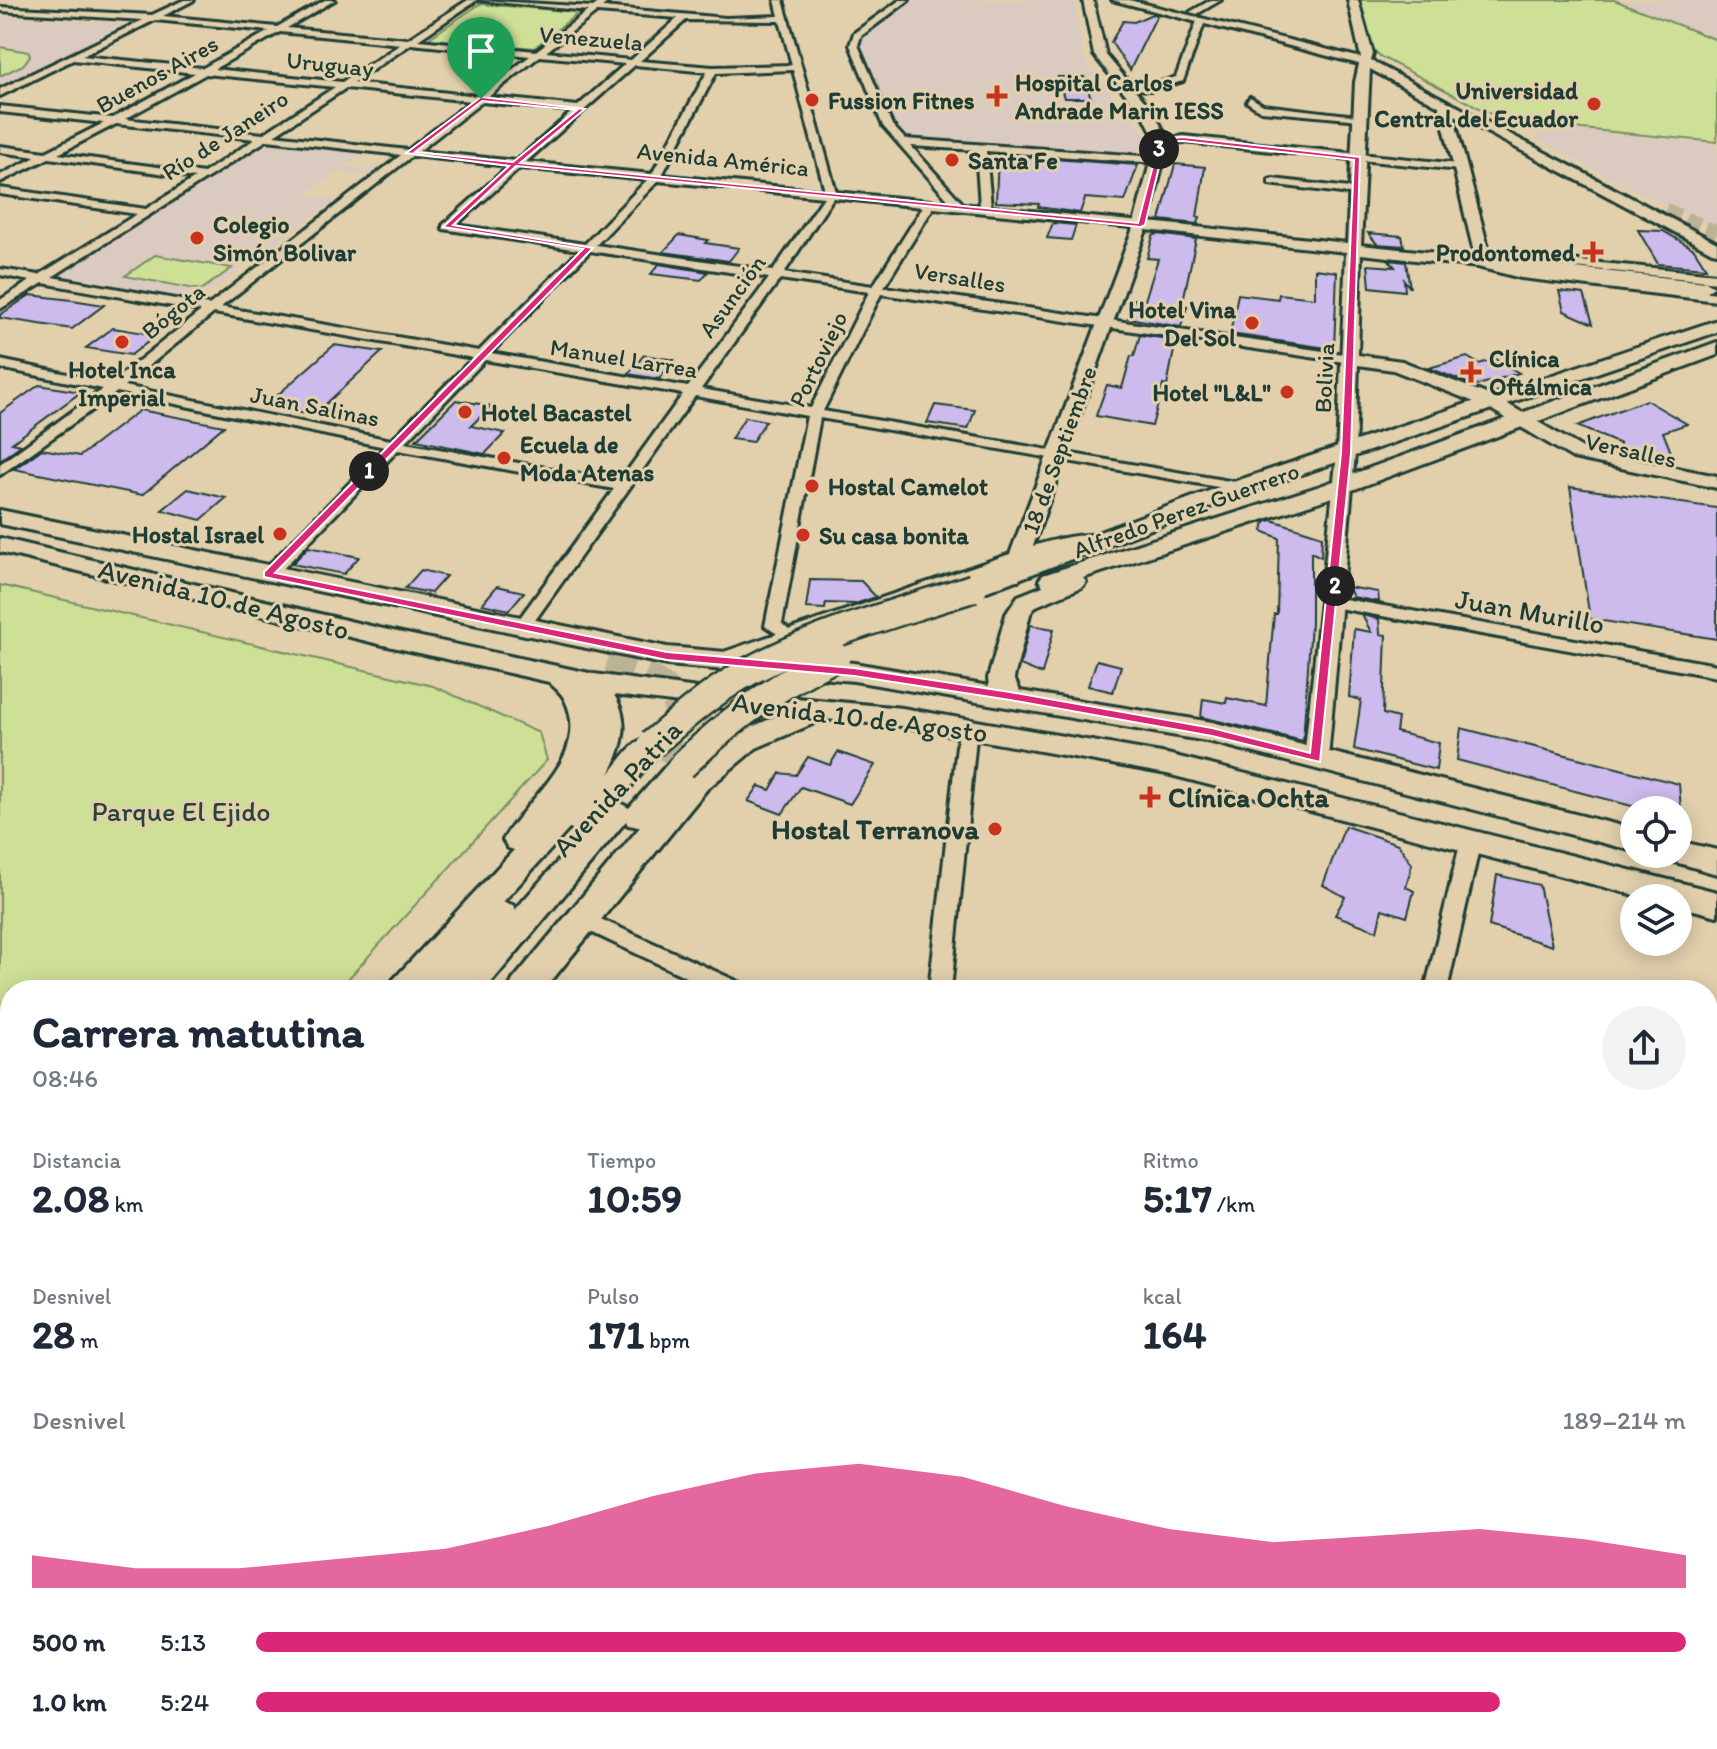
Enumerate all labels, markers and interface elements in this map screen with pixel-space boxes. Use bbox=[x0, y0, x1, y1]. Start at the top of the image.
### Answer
pin bbox=[447, 17, 515, 99]
street label: Venezuela bbox=[538, 19, 644, 57]
street label: Buenos Aires bbox=[91, 29, 223, 119]
icon: arrive bbox=[459, 29, 503, 73]
street label: Uruguay bbox=[285, 45, 376, 83]
place label: Hospital Carlos Andrade Marin IESS bbox=[1014, 68, 1224, 125]
place label: Universidad Central del Ecuador bbox=[1374, 76, 1579, 133]
street label: Río de Janeiro bbox=[156, 83, 294, 187]
marker: Hospital Carlos Andrade Marin IESS bbox=[986, 85, 1008, 107]
place label: Fussion Fitnes bbox=[828, 86, 975, 115]
marker: Fussion Fitnes bbox=[803, 91, 821, 109]
marker: Universidad Central del Ecuador bbox=[1585, 95, 1603, 113]
pin: 3 bbox=[1139, 129, 1179, 169]
text: 3 bbox=[1153, 135, 1165, 162]
street label: Avenida América bbox=[636, 136, 811, 182]
place label: Santa Fe bbox=[968, 146, 1058, 175]
marker: Santa Fe bbox=[943, 151, 961, 169]
place label: Colegio Simón Bolivar bbox=[213, 210, 357, 267]
marker: Colegio Simón Bolivar bbox=[188, 229, 206, 247]
place label: Prodontomed bbox=[1436, 238, 1576, 267]
marker: Prodontomed bbox=[1582, 241, 1604, 263]
street label: Asunción bbox=[692, 249, 772, 343]
street label: Versalles bbox=[912, 255, 1008, 299]
street label: Bógota bbox=[135, 277, 211, 345]
place label: Hotel Vina Del Sol bbox=[1128, 295, 1236, 352]
street label: Portoviejo bbox=[782, 306, 854, 412]
marker: Hotel Vina Del Sol bbox=[1243, 314, 1261, 332]
street label: Manuel Larrea bbox=[548, 332, 701, 384]
marker: Hotel Inca Imperial bbox=[113, 333, 131, 351]
street label: Bolivia bbox=[1308, 342, 1340, 414]
place label: Clínica Oftálmica bbox=[1489, 344, 1592, 401]
place label: Hotel Inca Imperial bbox=[68, 355, 176, 413]
marker: Clínica Oftálmica bbox=[1460, 361, 1482, 383]
street label: 18 de Septiembre bbox=[1015, 362, 1103, 538]
place label: Hotel "L&L" bbox=[1152, 378, 1271, 407]
street label: Juan Salinas bbox=[248, 379, 382, 433]
marker: Hotel "L&L" bbox=[1278, 383, 1296, 401]
place label: Hotel Bacastel bbox=[481, 398, 632, 427]
marker: Hotel Bacastel bbox=[456, 403, 474, 421]
street label: Versalles bbox=[1583, 426, 1679, 474]
place label: Ecuela de Moda Atenas bbox=[520, 430, 655, 487]
marker: Ecuela de Moda Atenas bbox=[495, 449, 513, 467]
pin: 1 bbox=[349, 451, 389, 491]
street label: Alfredo Perez Guerrero bbox=[1069, 456, 1303, 564]
text: 1 bbox=[364, 457, 374, 484]
place label: Hostal Camelot bbox=[828, 472, 988, 501]
marker: Hostal Camelot bbox=[803, 477, 821, 495]
place label: Hostal Israel bbox=[132, 520, 264, 549]
place label: Su casa bonita bbox=[819, 521, 969, 550]
marker: Hostal Israel bbox=[271, 525, 289, 543]
marker: Su casa bonita bbox=[794, 526, 812, 544]
street label: Avenida 10 de Agosto bbox=[95, 551, 353, 647]
pin: 2 bbox=[1315, 566, 1355, 606]
text: 2 bbox=[1329, 572, 1341, 599]
street label: Juan Murillo bbox=[1453, 581, 1607, 641]
street label: Avenida 10 de Agosto bbox=[730, 684, 990, 750]
street label: Avenida Patria bbox=[545, 712, 689, 863]
place label: Clínica Ochta bbox=[1168, 780, 1329, 814]
marker: Clínica Ochta bbox=[1139, 786, 1161, 808]
park label: Parque El Ejido bbox=[92, 794, 270, 828]
map controls bbox=[1620, 796, 1692, 956]
button: locate bbox=[1620, 796, 1692, 868]
place label: Hostal Terranova bbox=[771, 812, 979, 846]
marker: Hostal Terranova bbox=[986, 820, 1004, 838]
button: layers bbox=[1620, 884, 1692, 956]
text: Carrera matutina bbox=[32, 1005, 364, 1058]
button: share bbox=[1602, 1006, 1686, 1090]
text: 08:46 bbox=[32, 1062, 98, 1094]
text: Distancia bbox=[32, 1147, 121, 1174]
text: Tiempo bbox=[587, 1147, 656, 1174]
text: Ritmo bbox=[1143, 1147, 1199, 1174]
text: 2.08 bbox=[32, 1174, 109, 1222]
text: 10:59 bbox=[587, 1174, 682, 1222]
text: 5:17 bbox=[1143, 1174, 1212, 1222]
text: km bbox=[109, 1191, 144, 1218]
text: /km bbox=[1212, 1191, 1255, 1218]
text: Desnivel bbox=[32, 1283, 111, 1310]
text: Pulso bbox=[587, 1283, 639, 1310]
text: kcal bbox=[1143, 1283, 1182, 1310]
text: 28 bbox=[32, 1310, 75, 1358]
text: 171 bbox=[587, 1310, 644, 1358]
text: 164 bbox=[1143, 1310, 1206, 1358]
text: m bbox=[75, 1327, 98, 1354]
text: bpm bbox=[644, 1327, 690, 1354]
text: Desnivel bbox=[32, 1404, 126, 1436]
text: 189–214 m bbox=[1562, 1404, 1686, 1436]
text: 500 m bbox=[32, 1626, 105, 1658]
text: 5:13 bbox=[160, 1626, 206, 1658]
text: 1.0 km bbox=[32, 1686, 107, 1718]
text: 5:24 bbox=[160, 1686, 209, 1718]

